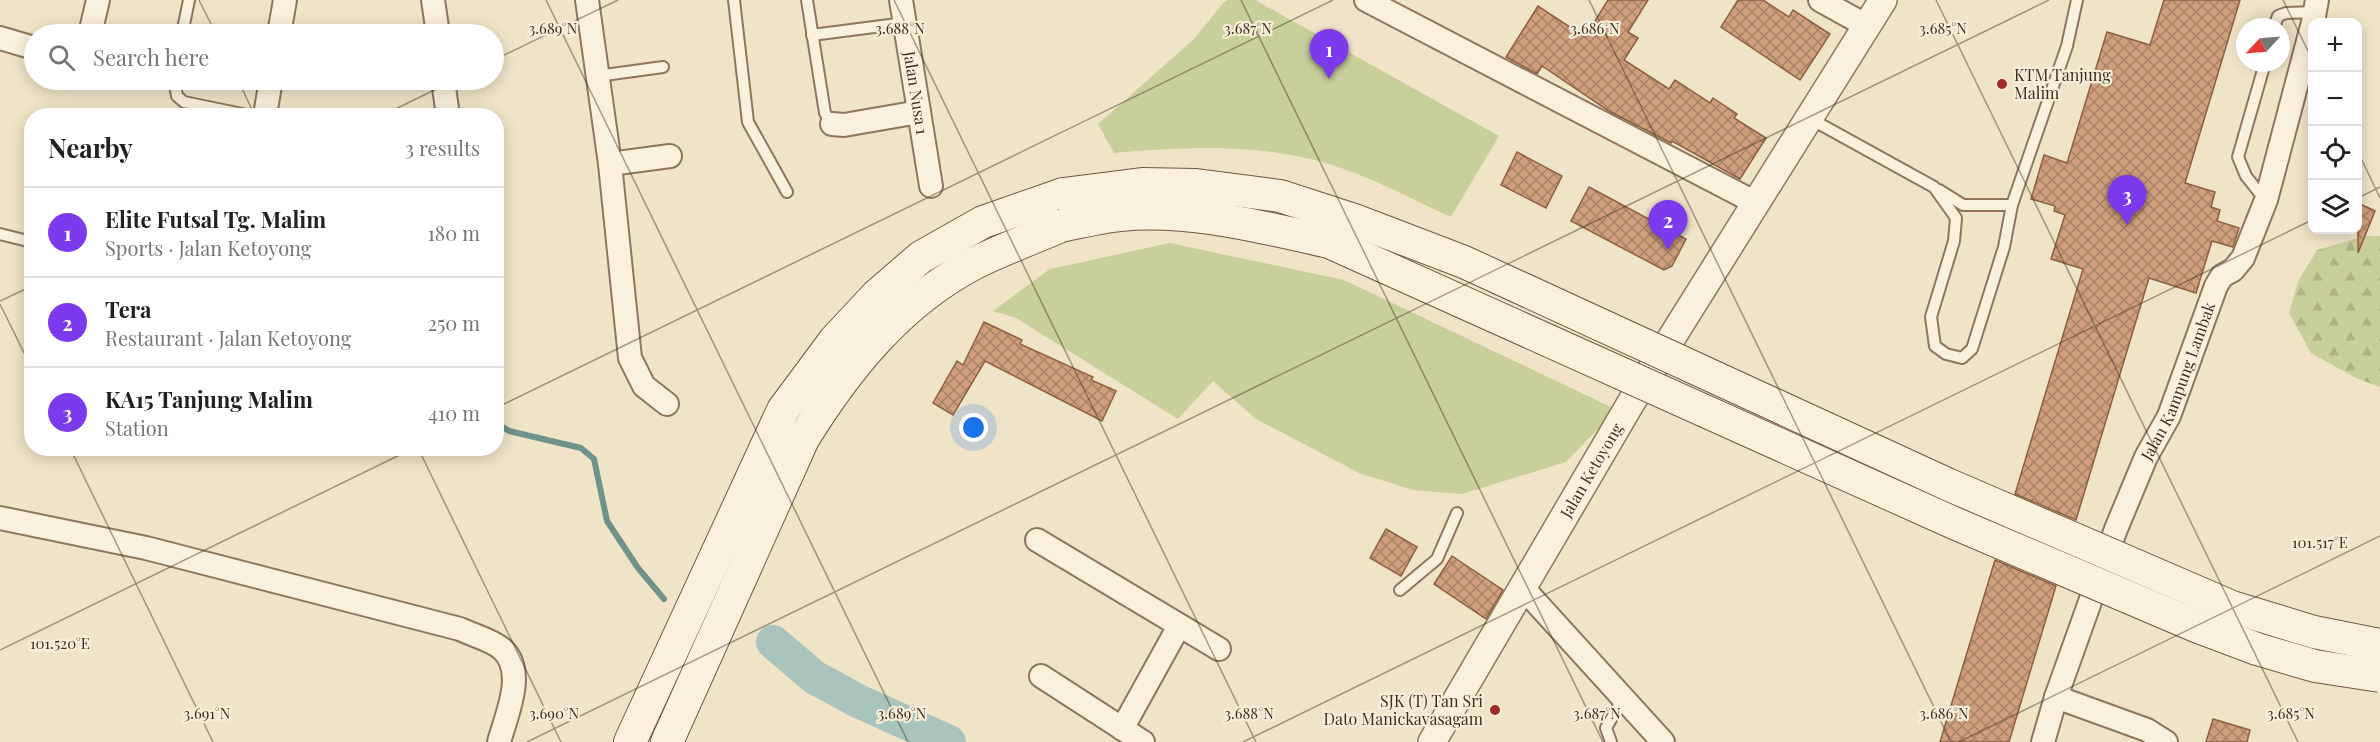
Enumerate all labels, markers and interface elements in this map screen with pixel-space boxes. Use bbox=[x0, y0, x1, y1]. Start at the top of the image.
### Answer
text: 3.689°N bbox=[529, 18, 578, 38]
text: 3.688°N bbox=[875, 18, 925, 38]
text: 3.687°N bbox=[1224, 18, 1272, 38]
text: 3.686°N bbox=[1570, 18, 1620, 38]
text: 3.685°N bbox=[1919, 18, 1967, 38]
north arrow bbox=[2236, 18, 2290, 72]
map controls bbox=[2308, 18, 2362, 234]
button: + bbox=[2308, 18, 2362, 72]
search box bbox=[24, 24, 504, 90]
pin: 1 bbox=[1310, 29, 1348, 79]
icon: search bbox=[45, 41, 78, 74]
text: Search here bbox=[93, 42, 209, 72]
street label: Jalan Nusa 1 bbox=[899, 49, 934, 136]
place label: KTM Tanjung Malim bbox=[2014, 64, 2111, 103]
button: − bbox=[2308, 72, 2362, 126]
marker: KTM Tanjung Malim bbox=[1995, 77, 2009, 91]
button: locate bbox=[2308, 126, 2362, 180]
text: Nearby bbox=[48, 130, 133, 165]
text: 3 results bbox=[405, 134, 480, 161]
pin: 3 bbox=[2108, 176, 2146, 225]
button: layers bbox=[2308, 180, 2362, 234]
pin: 2 bbox=[1648, 200, 1688, 250]
text: Elite Futsal Tg. Malim bbox=[105, 204, 326, 234]
text: 1 bbox=[64, 219, 71, 246]
text: 180 m bbox=[427, 219, 480, 246]
text: Sports · Jalan Ketoyong bbox=[105, 234, 311, 261]
text: Tera bbox=[105, 294, 151, 324]
street label: Jalan Kampung Lambak bbox=[2135, 299, 2219, 464]
text: 2 bbox=[62, 309, 73, 336]
text: 250 m bbox=[427, 309, 480, 336]
text: Restaurant · Jalan Ketoyong bbox=[105, 324, 351, 351]
text: KA15 Tanjung Malim bbox=[105, 384, 313, 414]
text: 3 bbox=[63, 399, 72, 426]
text: 410 m bbox=[428, 399, 480, 426]
your location bbox=[959, 413, 988, 442]
text: Station bbox=[105, 414, 169, 441]
street label: Jalan Ketoyong bbox=[1554, 418, 1627, 522]
text: 101.517°E bbox=[2292, 532, 2348, 552]
text: 101.520°E bbox=[30, 633, 90, 653]
place label: SJK (T) Tan Sri Dato Manickavasagam bbox=[1323, 690, 1483, 729]
text: 3.691°N bbox=[184, 703, 231, 723]
text: 3.690°N bbox=[529, 703, 579, 723]
text: 3.689°N bbox=[878, 703, 927, 723]
text: 3.688°N bbox=[1224, 703, 1274, 723]
marker: SJK (T) Tan Sri Dato Manickavasagam bbox=[1488, 703, 1502, 717]
text: 3.687°N bbox=[1573, 703, 1621, 723]
text: 3.686°N bbox=[1919, 703, 1969, 723]
text: 3.685°N bbox=[2267, 703, 2315, 723]

